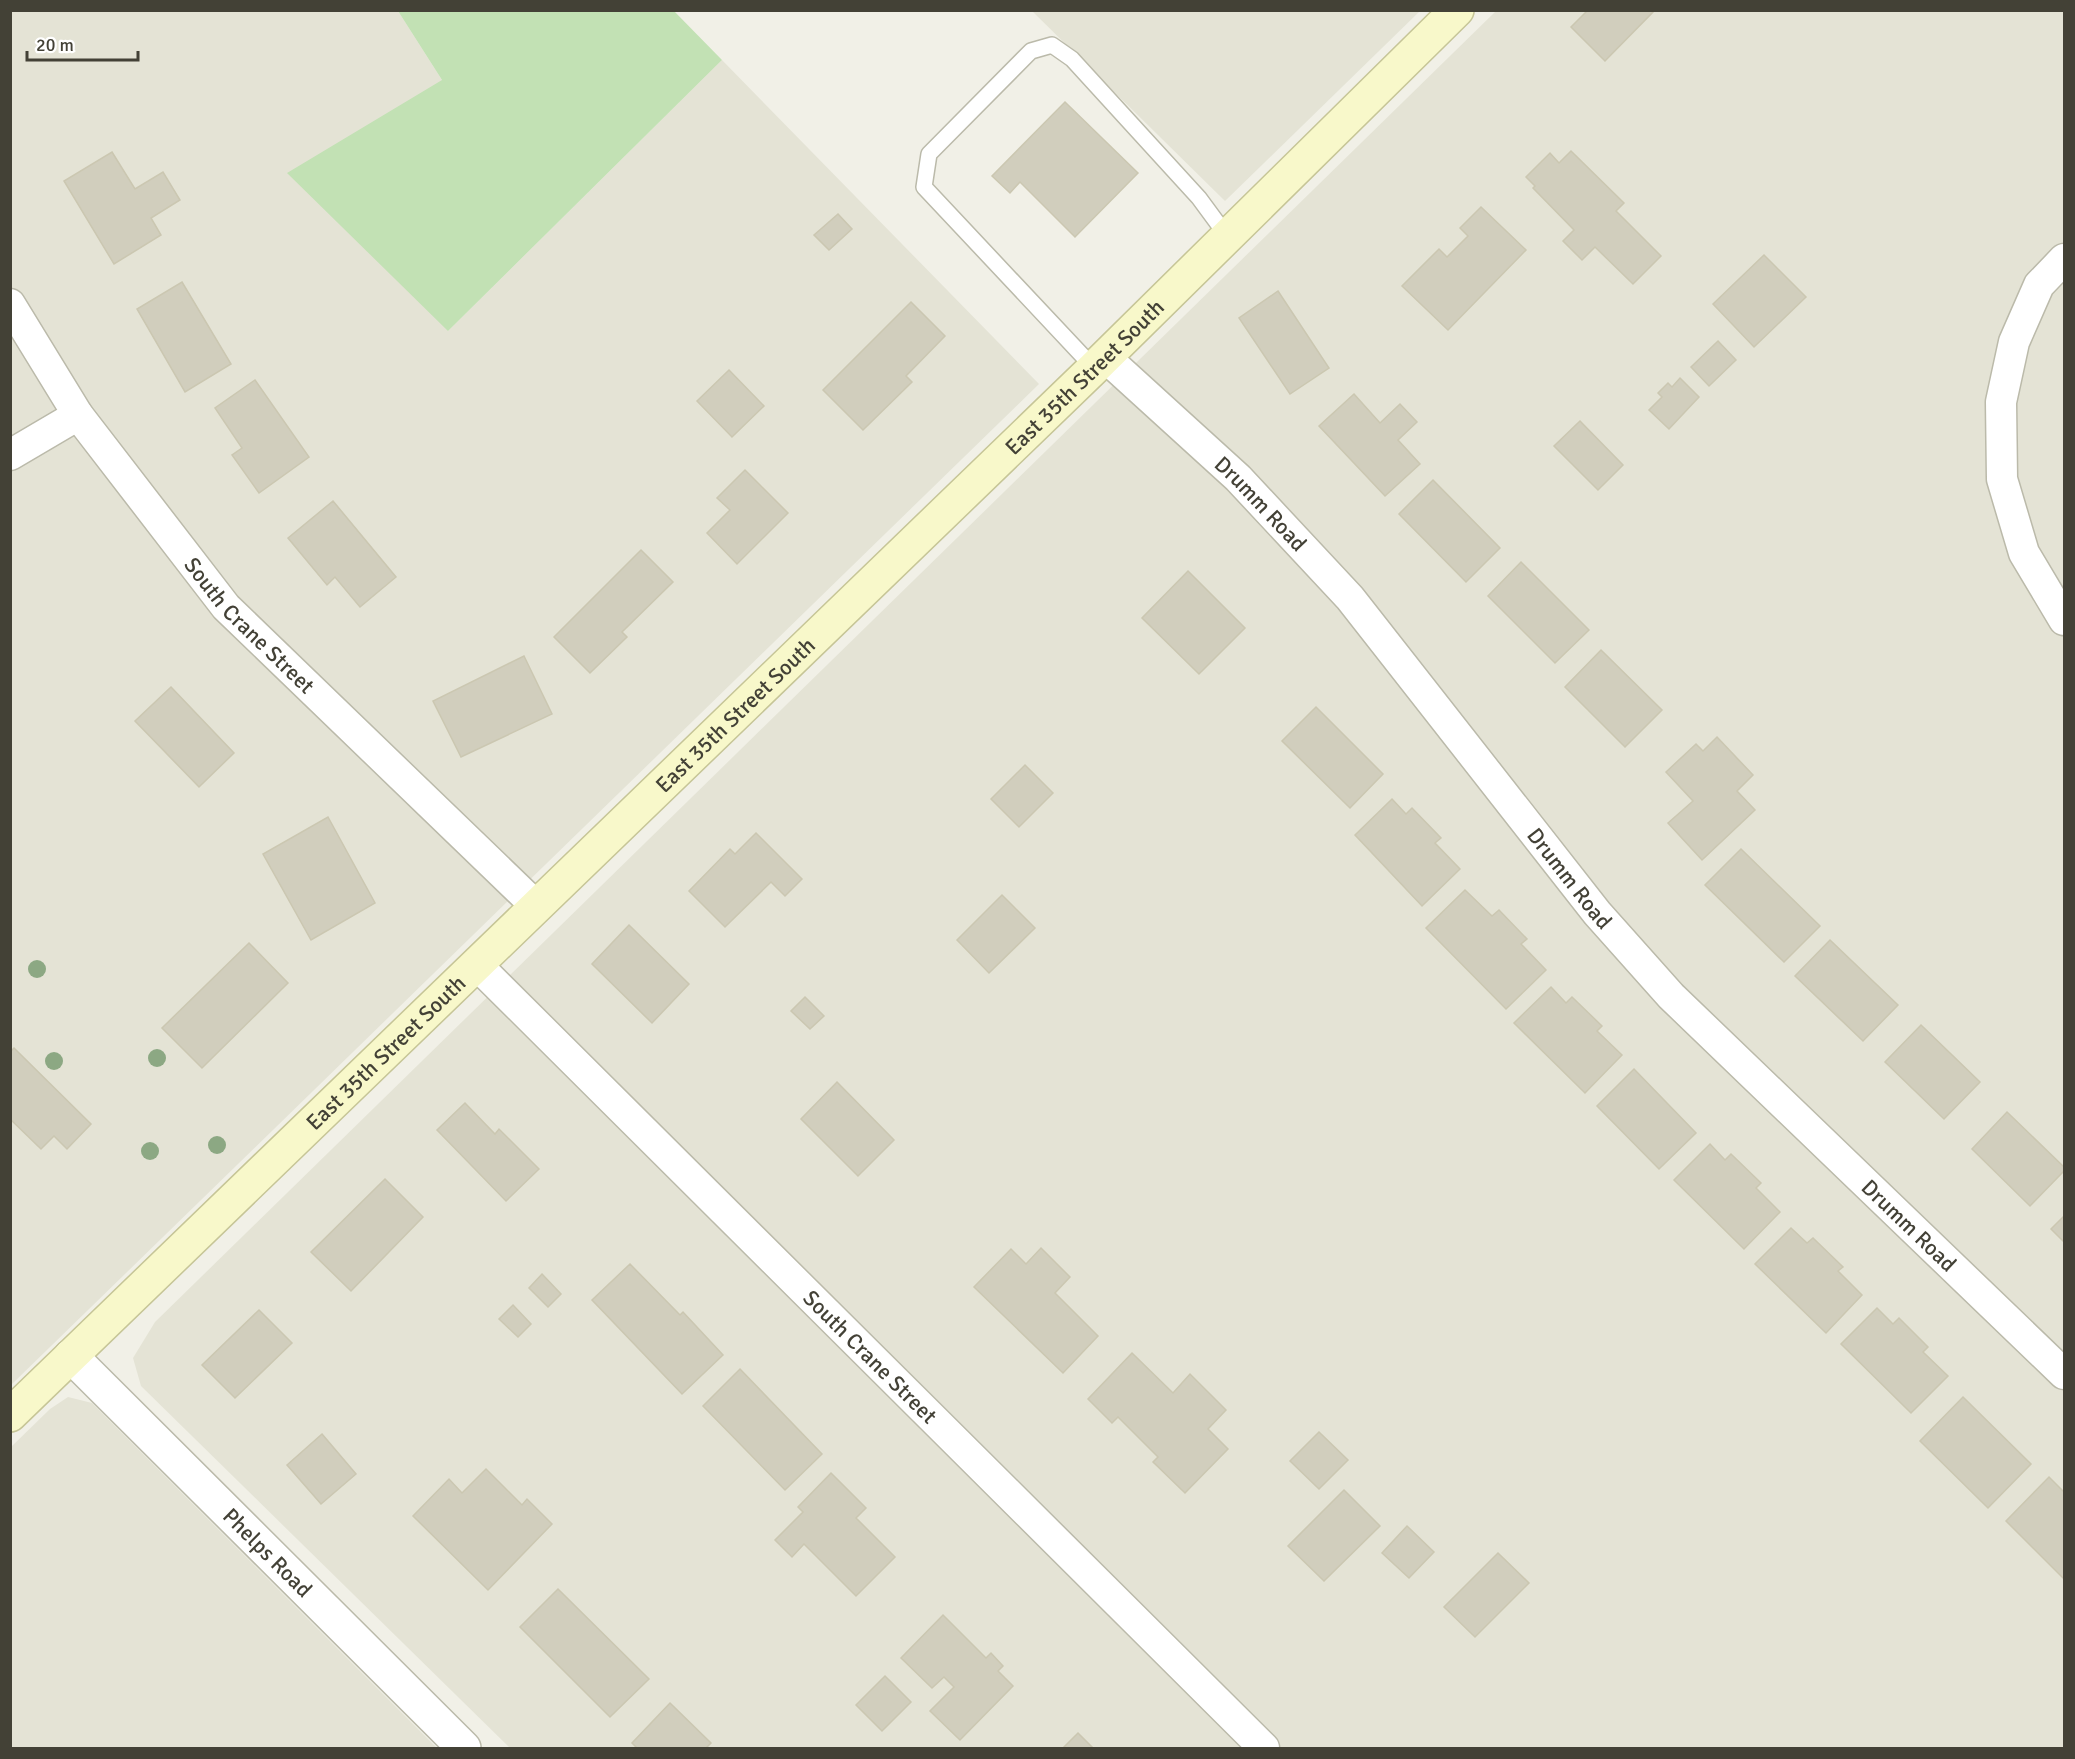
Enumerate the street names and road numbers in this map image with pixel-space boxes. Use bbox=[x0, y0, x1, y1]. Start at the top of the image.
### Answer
street label: East 35th Street South bbox=[999, 294, 1170, 461]
street label: Drumm Road bbox=[1209, 451, 1312, 557]
street label: South Crane Street bbox=[179, 552, 320, 699]
street label: East 35th Street South bbox=[650, 632, 821, 798]
street label: Drumm Road bbox=[1521, 822, 1618, 935]
street label: East 35th Street South bbox=[300, 970, 471, 1136]
street label: Drumm Road bbox=[1856, 1174, 1962, 1277]
street label: South Crane Street bbox=[798, 1284, 943, 1429]
street label: Phelps Road bbox=[217, 1502, 318, 1603]

